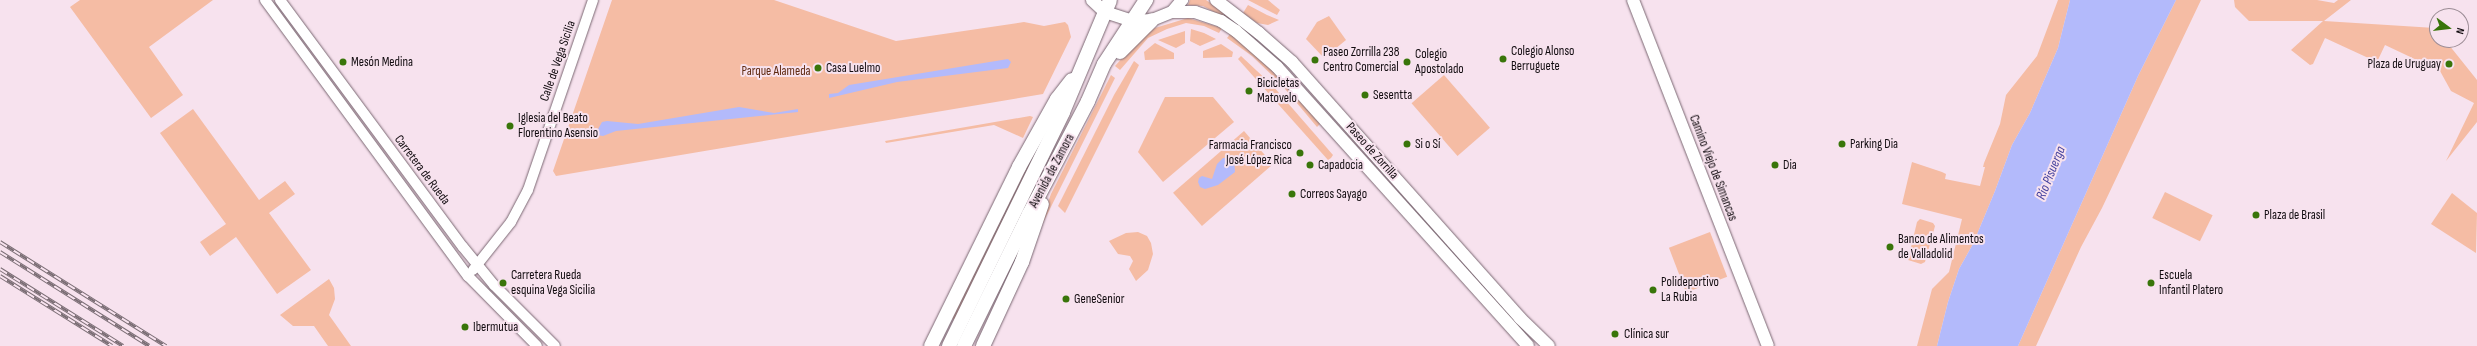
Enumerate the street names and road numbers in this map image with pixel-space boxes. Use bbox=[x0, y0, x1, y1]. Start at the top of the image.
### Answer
street label: Calle de Vega Sicilia bbox=[537, 19, 579, 103]
street label: Camino Viejo de Simancas bbox=[1686, 113, 1740, 223]
street label: Paseo de Zorrilla bbox=[1343, 120, 1401, 182]
street label: Avenida de Zamora bbox=[1026, 131, 1078, 211]
street label: Carretera de Rueda bbox=[391, 132, 453, 208]

